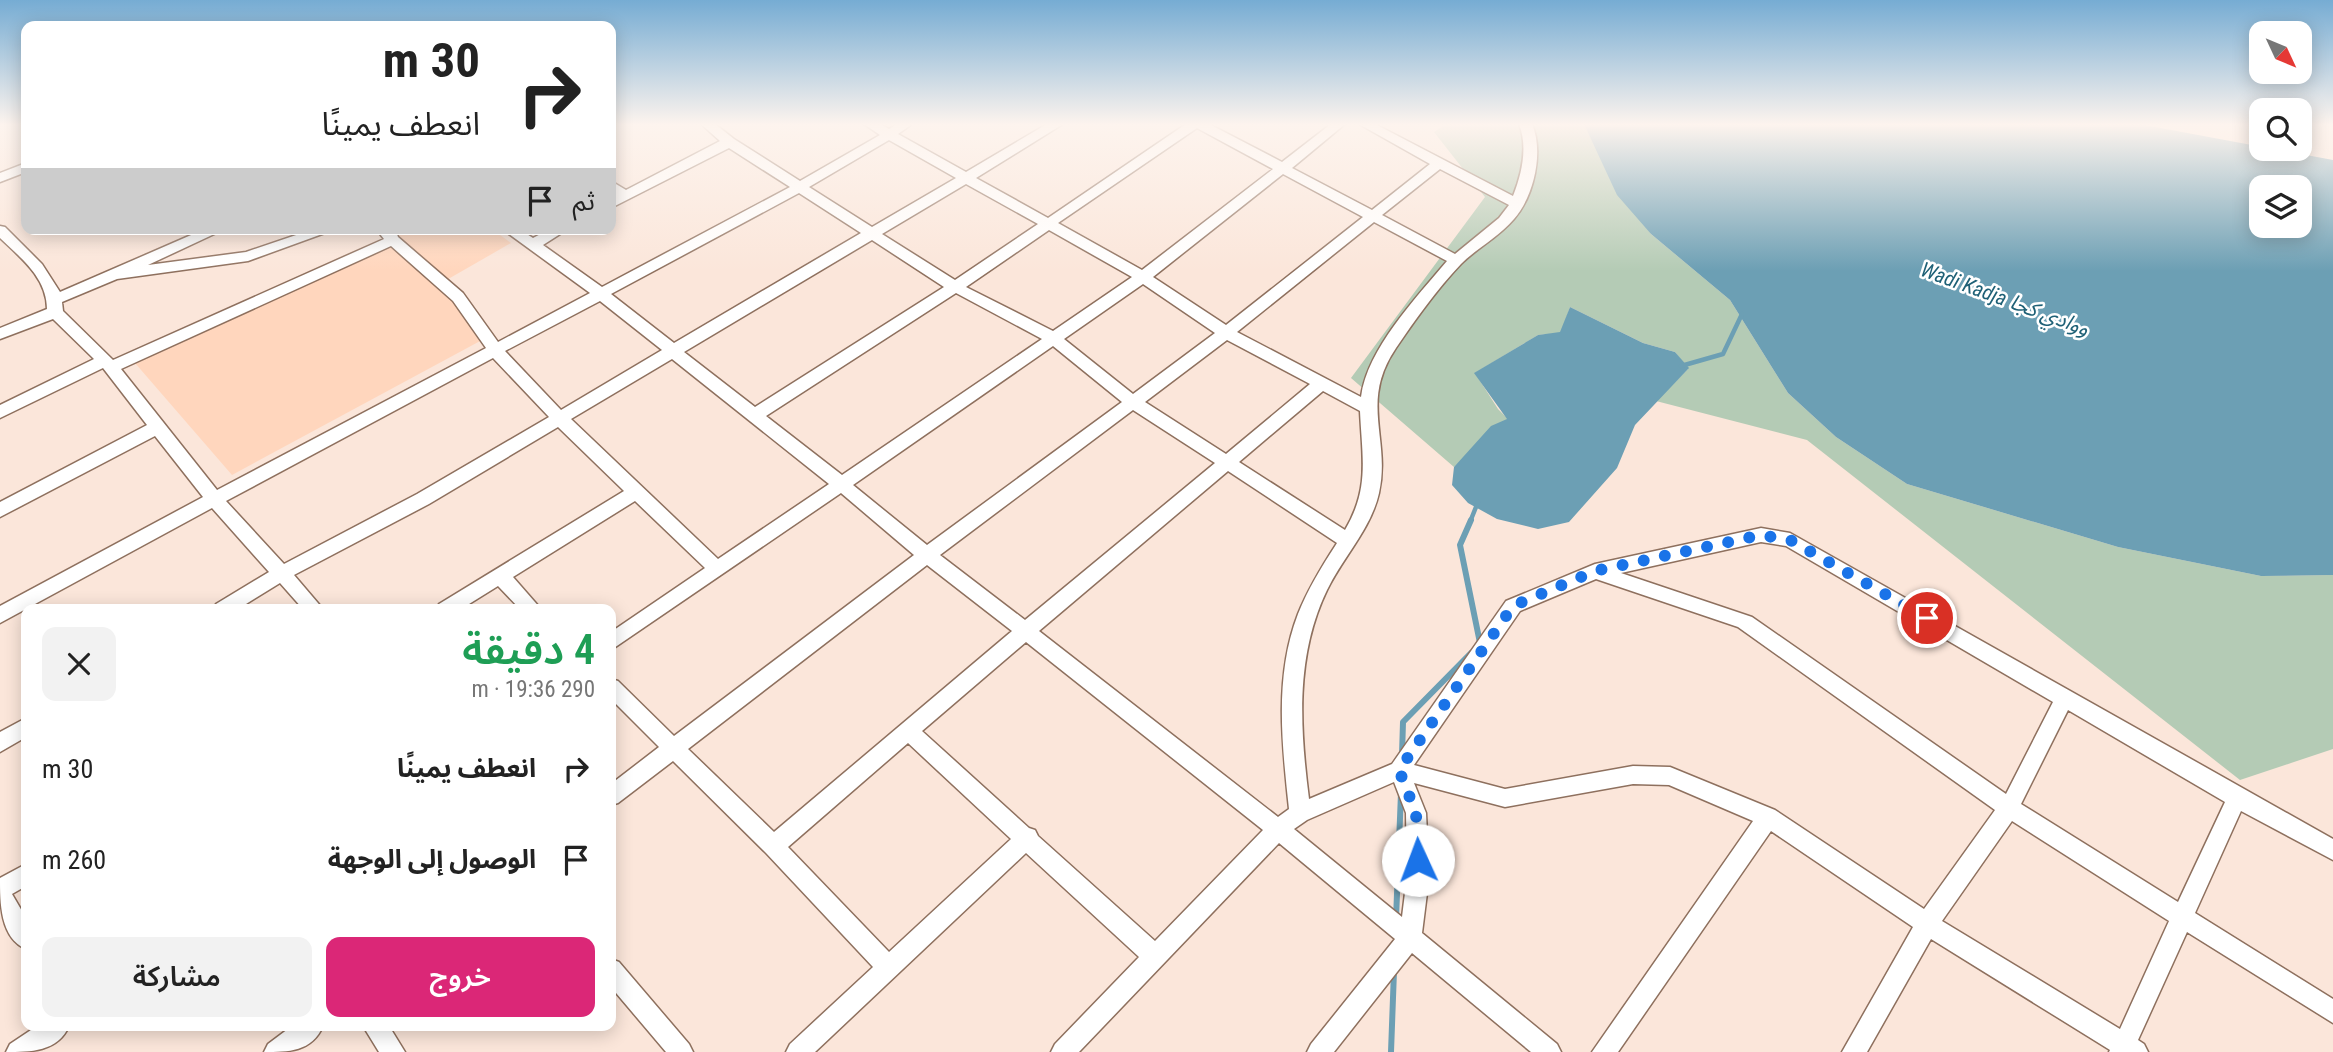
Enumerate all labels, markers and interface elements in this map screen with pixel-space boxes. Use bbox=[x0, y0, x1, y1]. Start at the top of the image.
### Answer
north arrow bbox=[2249, 21, 2312, 84]
map controls bbox=[2249, 21, 2312, 238]
text: 30 m bbox=[383, 32, 480, 89]
icon: right bbox=[504, 49, 595, 140]
button: search bbox=[2249, 98, 2312, 161]
text: انعطف يمينًا bbox=[322, 105, 480, 143]
button: layers bbox=[2249, 175, 2312, 238]
icon: arrive bbox=[521, 182, 559, 220]
text: ثم bbox=[573, 186, 595, 216]
water label: Wadi Kadja ووادي كجا bbox=[1916, 257, 2092, 344]
pin bbox=[1897, 588, 1957, 648]
icon: arrive bbox=[1908, 599, 1946, 637]
text: 4 دقيقة bbox=[462, 625, 595, 674]
button: close bbox=[42, 627, 116, 701]
text: 290 m · 19:36 bbox=[471, 676, 595, 703]
icon: right bbox=[557, 750, 595, 788]
text: انعطف يمينًا bbox=[397, 753, 536, 783]
text: 30 m bbox=[42, 754, 93, 784]
position arrow bbox=[1381, 823, 1455, 897]
icon: arrive bbox=[557, 841, 595, 879]
text: الوصول إلى الوجهة bbox=[328, 844, 536, 874]
text: 260 m bbox=[42, 845, 106, 875]
button: مشاركة bbox=[42, 937, 312, 1017]
button: خروج bbox=[326, 937, 595, 1017]

